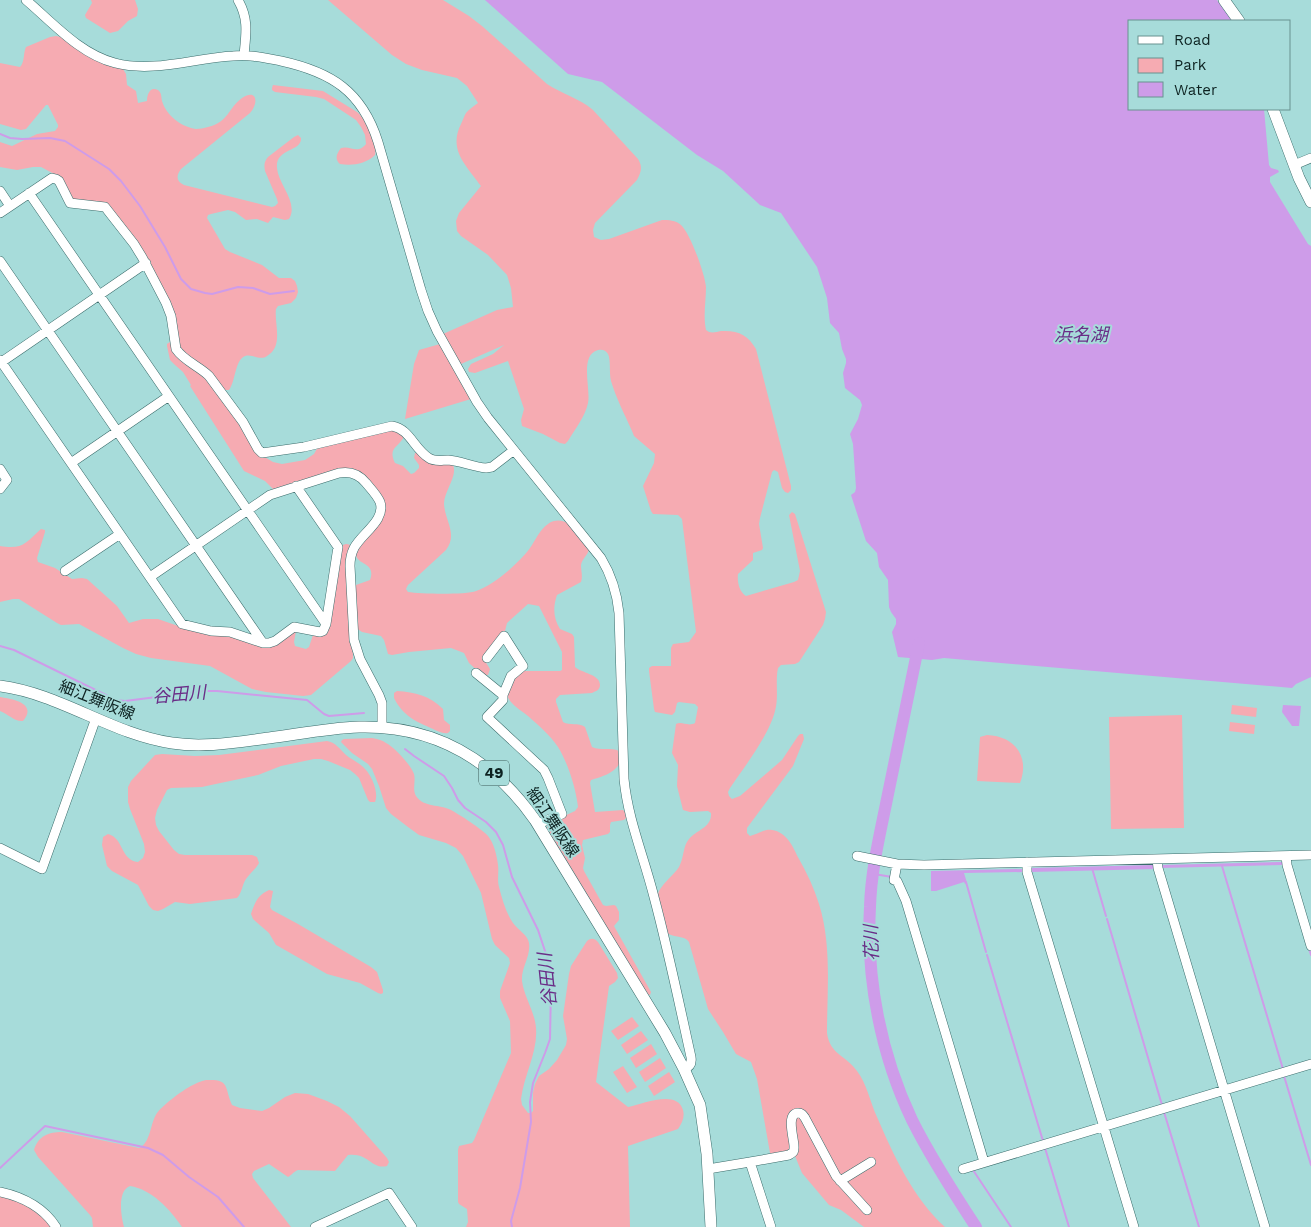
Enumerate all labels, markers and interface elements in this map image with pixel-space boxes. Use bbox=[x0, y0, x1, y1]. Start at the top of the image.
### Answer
legend bbox=[1128, 20, 1291, 110]
text: Road bbox=[1174, 31, 1211, 49]
text: Park bbox=[1174, 56, 1207, 74]
text: Water bbox=[1174, 81, 1217, 99]
water label: 浜名湖 bbox=[1054, 324, 1111, 345]
street label: 細江舞阪線 bbox=[56, 676, 138, 724]
water label: 谷田川 bbox=[151, 681, 209, 707]
road number: 49 bbox=[479, 760, 509, 786]
street label: 細江舞阪線 bbox=[523, 784, 583, 860]
water label: 花川 bbox=[860, 923, 882, 961]
water label: 谷田川 bbox=[534, 950, 560, 1008]

